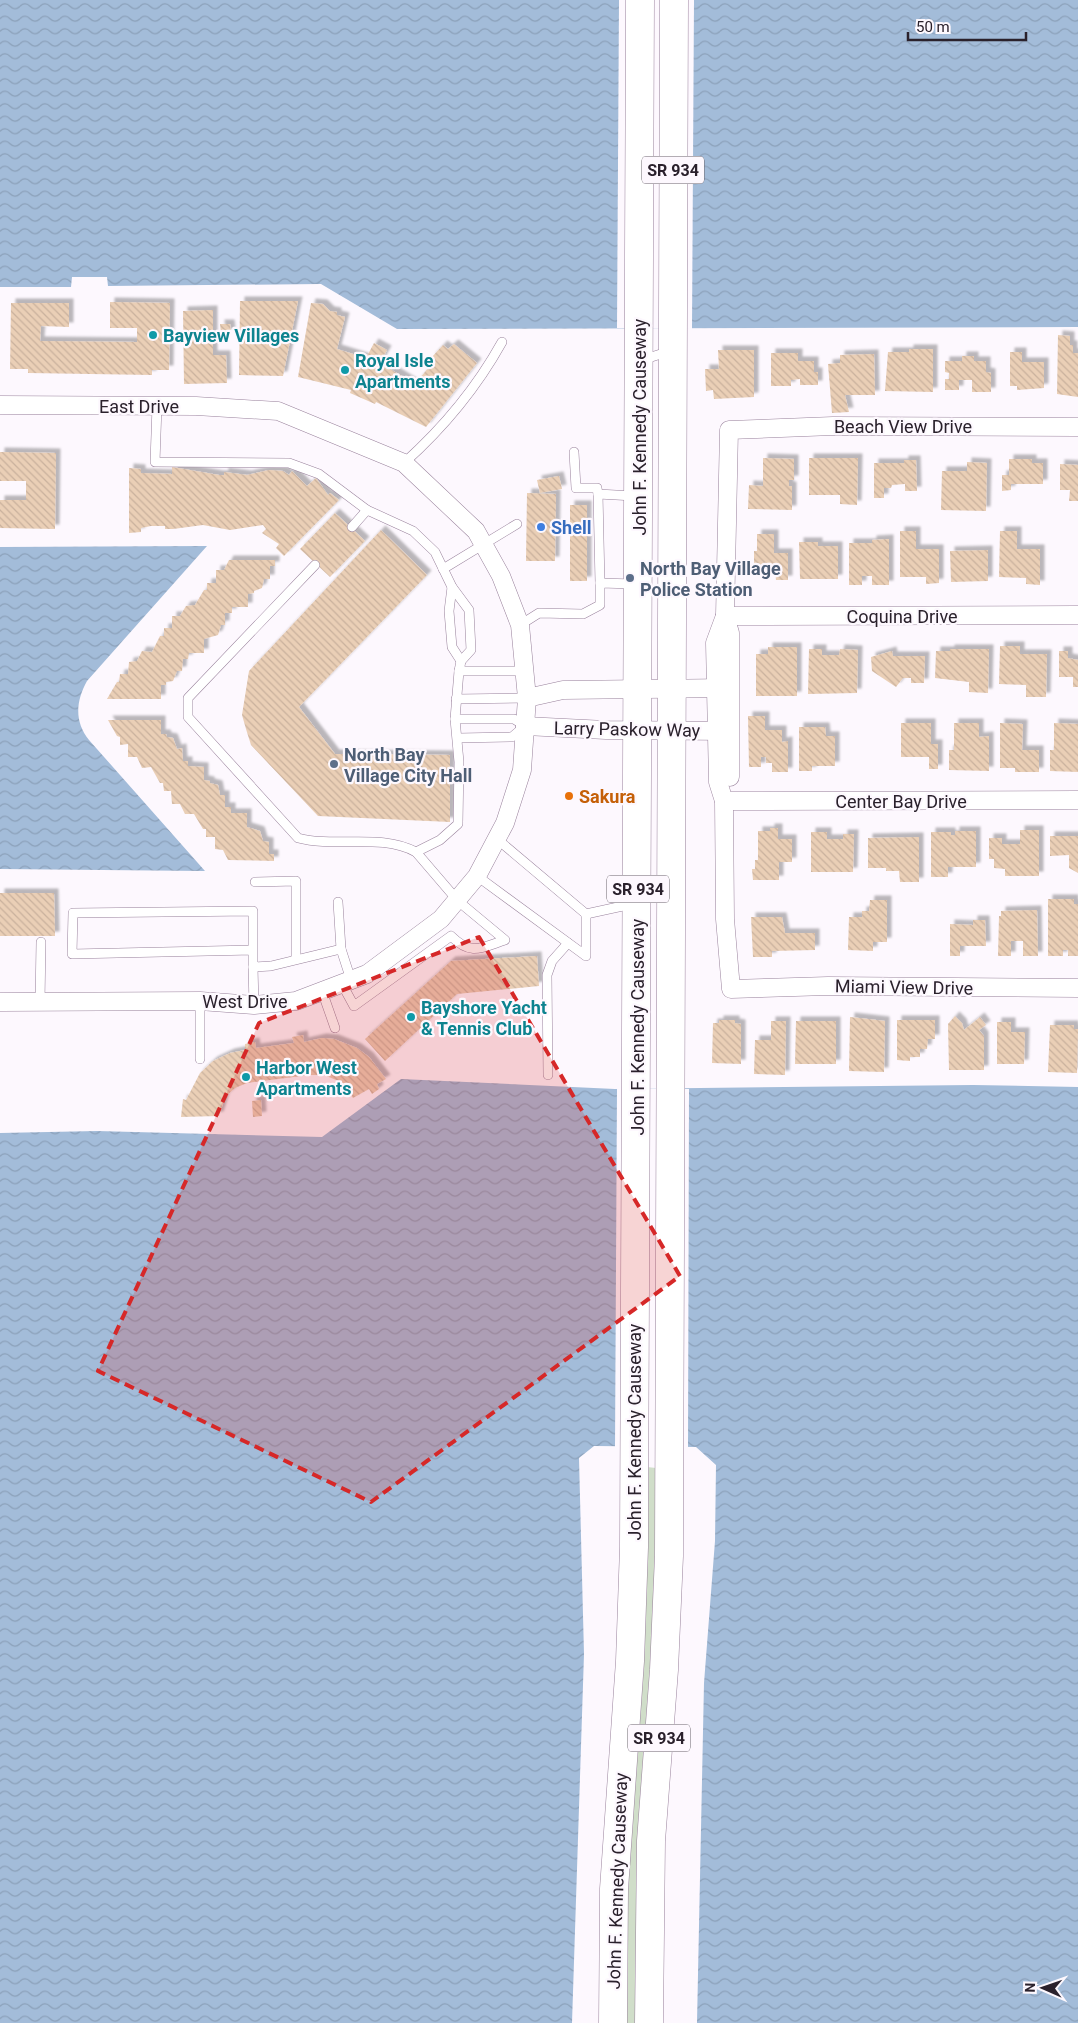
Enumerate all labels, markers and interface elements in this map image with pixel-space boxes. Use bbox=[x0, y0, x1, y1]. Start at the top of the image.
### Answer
scale bar bbox=[908, 10, 1026, 42]
text: 50 m bbox=[916, 18, 950, 36]
road number: SR 934 bbox=[642, 156, 704, 184]
street label: John F. Kennedy Causeway bbox=[629, 318, 650, 535]
place label: Bayview Villages bbox=[163, 325, 299, 346]
marker: Bayview Villages bbox=[147, 329, 159, 341]
place label: Royal Isle Apartments bbox=[355, 350, 450, 392]
marker: Royal Isle Apartments bbox=[339, 364, 351, 376]
street label: East Drive bbox=[99, 396, 179, 417]
street label: Beach View Drive bbox=[834, 416, 972, 437]
place label: Shell bbox=[551, 517, 591, 538]
marker: Shell bbox=[535, 521, 547, 533]
place label: North Bay Village Police Station bbox=[640, 558, 781, 600]
marker: North Bay Village Police Station bbox=[624, 572, 636, 584]
street label: Coquina Drive bbox=[846, 606, 958, 627]
street label: Larry Paskow Way bbox=[554, 717, 701, 741]
place label: North Bay Village City Hall bbox=[344, 744, 472, 786]
marker: North Bay Village City Hall bbox=[328, 758, 340, 770]
place label: Sakura bbox=[579, 786, 636, 807]
marker: Sakura bbox=[563, 790, 575, 802]
street label: Center Bay Drive bbox=[835, 791, 967, 812]
road number: SR 934 bbox=[607, 876, 669, 902]
street label: John F. Kennedy Causeway bbox=[627, 918, 648, 1135]
street label: Miami View Drive bbox=[835, 975, 973, 999]
street label: West Drive bbox=[202, 991, 288, 1012]
place label: Bayshore Yacht & Tennis Club bbox=[421, 997, 547, 1039]
marker: Bayshore Yacht & Tennis Club bbox=[405, 1011, 417, 1023]
place label: Harbor West Apartments bbox=[256, 1057, 357, 1099]
marker: Harbor West Apartments bbox=[240, 1071, 252, 1083]
street label: John F. Kennedy Causeway bbox=[624, 1323, 645, 1540]
road number: SR 934 bbox=[628, 1725, 690, 1752]
street label: John F. Kennedy Causeway bbox=[603, 1772, 631, 1990]
north arrow bbox=[1018, 1963, 1068, 2013]
text: N bbox=[1022, 1982, 1038, 1993]

